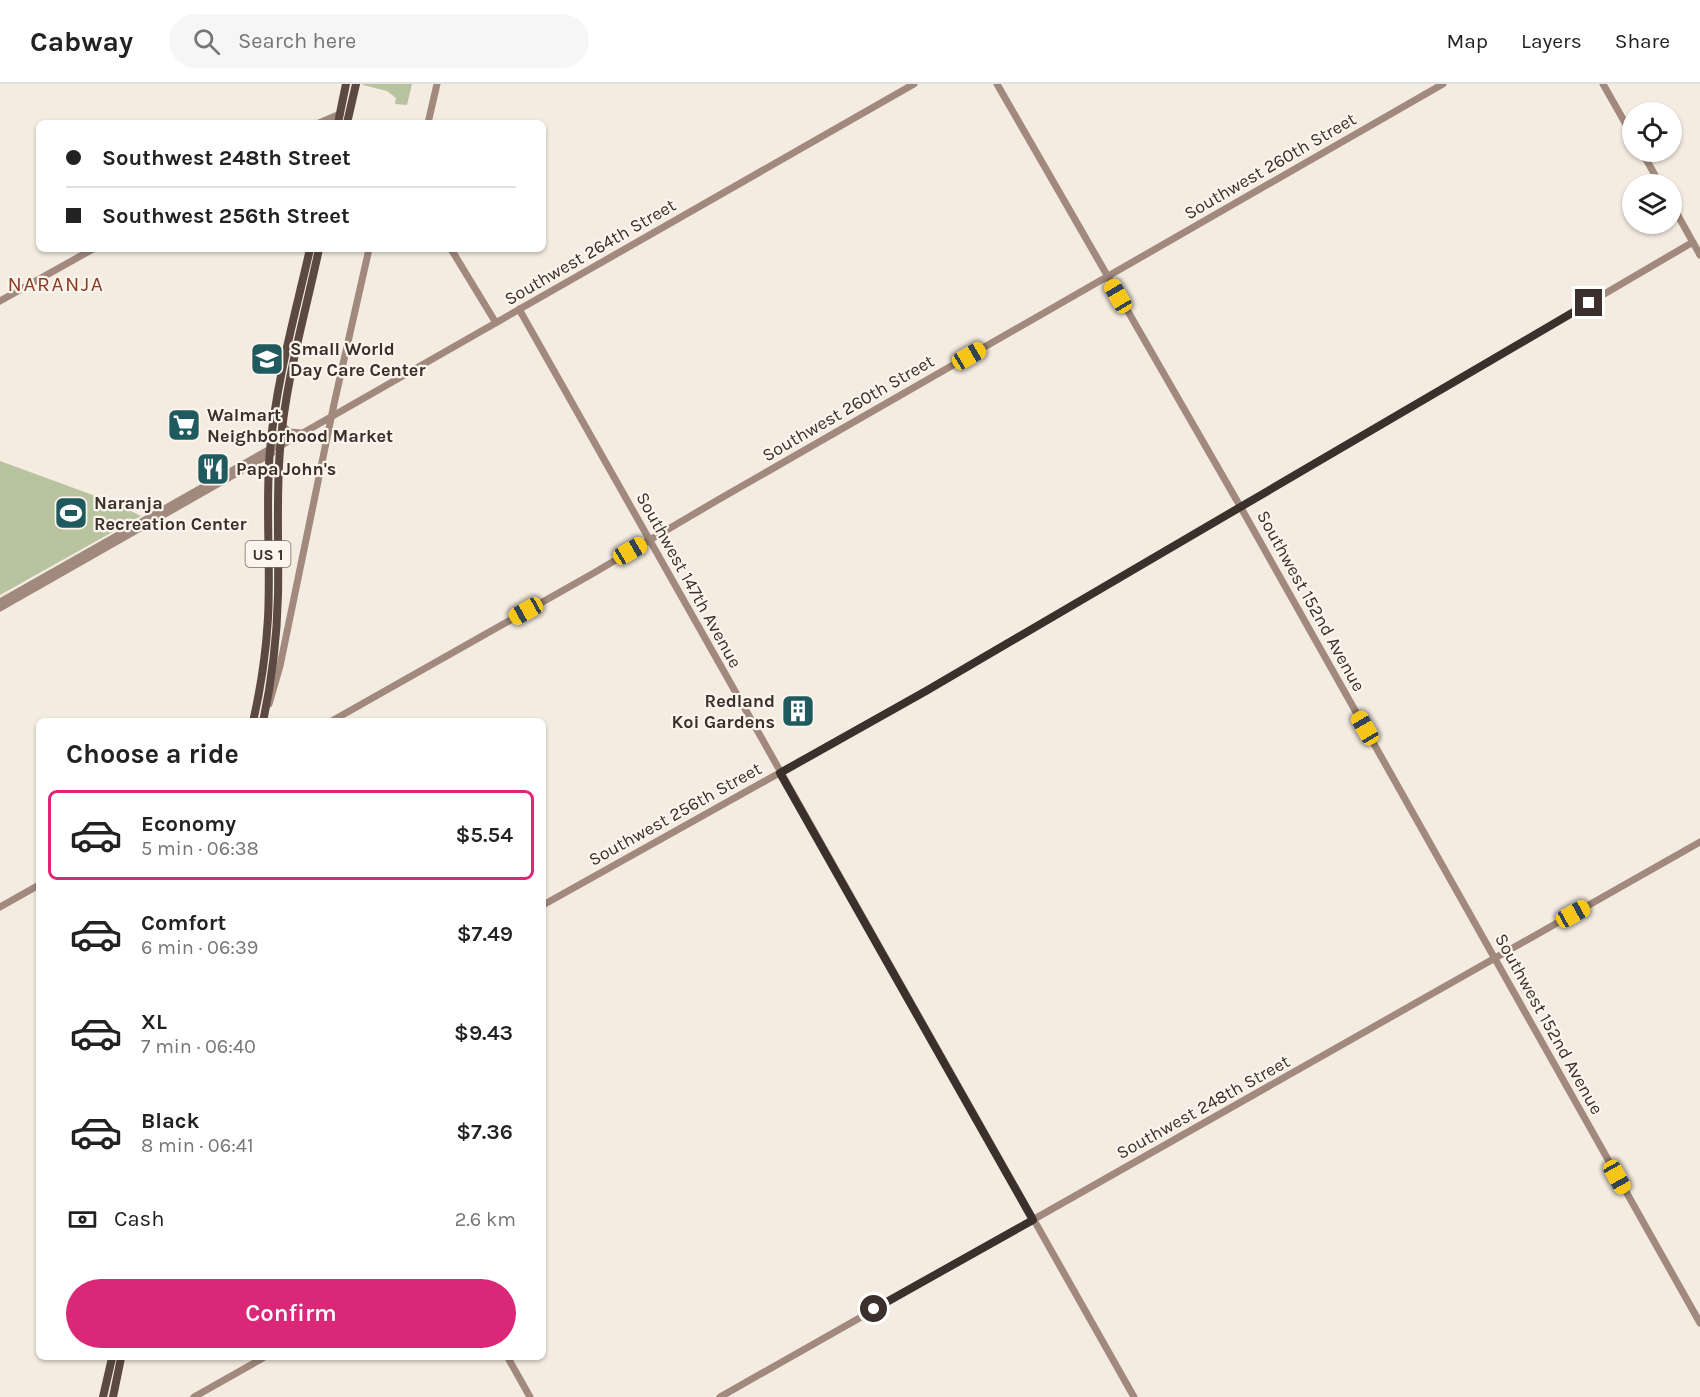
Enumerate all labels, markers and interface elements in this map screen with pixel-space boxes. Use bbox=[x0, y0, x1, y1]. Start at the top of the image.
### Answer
search box bbox=[169, 14, 589, 68]
text: Cabway bbox=[30, 25, 133, 58]
icon: search bbox=[190, 25, 223, 58]
text: Search here bbox=[238, 28, 356, 54]
text: Map bbox=[1446, 29, 1488, 53]
text: Layers bbox=[1521, 29, 1582, 53]
text: Share bbox=[1615, 29, 1670, 53]
map controls bbox=[1622, 102, 1682, 234]
button: locate bbox=[1622, 102, 1682, 162]
street label: Southwest 260th Street bbox=[1180, 108, 1360, 224]
text: Southwest 248th Street bbox=[102, 145, 351, 171]
button: layers bbox=[1622, 174, 1682, 234]
street label: Southwest 264th Street bbox=[500, 194, 680, 310]
text: Southwest 256th Street bbox=[102, 203, 350, 229]
district label: NARANJA bbox=[8, 272, 104, 296]
car bbox=[1101, 276, 1135, 316]
route end bbox=[1575, 289, 1602, 316]
place label: Small World Day Care Center bbox=[290, 338, 425, 381]
car bbox=[949, 339, 989, 373]
school or university icon: Small World Day Care Center bbox=[249, 341, 285, 377]
street label: Southwest 260th Street bbox=[758, 350, 938, 466]
place label: Walmart Neighborhood Market bbox=[207, 404, 393, 447]
supermarket icon: Walmart Neighborhood Market bbox=[166, 407, 202, 443]
restaurant icon: Papa John's bbox=[195, 451, 231, 487]
place label: Papa John's bbox=[236, 458, 336, 480]
street label: Southwest 147th Avenue bbox=[631, 488, 747, 672]
place label: Naranja Recreation Center bbox=[94, 492, 247, 535]
sports icon: Naranja Recreation Center bbox=[53, 495, 89, 531]
street label: Southwest 152nd Avenue bbox=[1252, 507, 1370, 695]
car bbox=[610, 534, 650, 568]
road number: US 1 bbox=[246, 541, 290, 567]
car bbox=[506, 594, 546, 628]
place label: Redland Koi Gardens bbox=[671, 690, 775, 733]
building icon: Redland Koi Gardens bbox=[780, 693, 816, 729]
car bbox=[1348, 708, 1382, 748]
text: Choose a ride bbox=[66, 738, 239, 770]
street label: Southwest 256th Street bbox=[585, 757, 765, 871]
icon: car bbox=[69, 808, 123, 862]
text: Economy bbox=[141, 811, 236, 837]
text: $5.54 bbox=[455, 822, 513, 848]
text: 5 min · 06:38 bbox=[141, 837, 259, 860]
car bbox=[1553, 897, 1593, 931]
icon: car bbox=[69, 907, 123, 961]
text: Comfort bbox=[141, 910, 226, 936]
text: $7.49 bbox=[457, 921, 513, 947]
street label: Southwest 152nd Avenue bbox=[1490, 930, 1608, 1118]
text: 6 min · 06:39 bbox=[141, 936, 258, 959]
icon: car bbox=[69, 1006, 123, 1060]
text: XL bbox=[141, 1009, 167, 1035]
text: $9.43 bbox=[454, 1020, 513, 1046]
text: 7 min · 06:40 bbox=[141, 1035, 256, 1058]
street label: Southwest 248th Street bbox=[1112, 1050, 1294, 1164]
icon: car bbox=[69, 1105, 123, 1159]
text: Black bbox=[141, 1108, 200, 1134]
text: $7.36 bbox=[456, 1119, 513, 1145]
text: 8 min · 06:41 bbox=[141, 1134, 254, 1157]
car bbox=[1600, 1157, 1634, 1197]
icon: cash bbox=[66, 1203, 99, 1236]
text: Cash bbox=[114, 1206, 164, 1232]
text: 2.6 km bbox=[455, 1208, 516, 1231]
button: Confirm bbox=[66, 1279, 516, 1348]
route start bbox=[860, 1295, 887, 1322]

